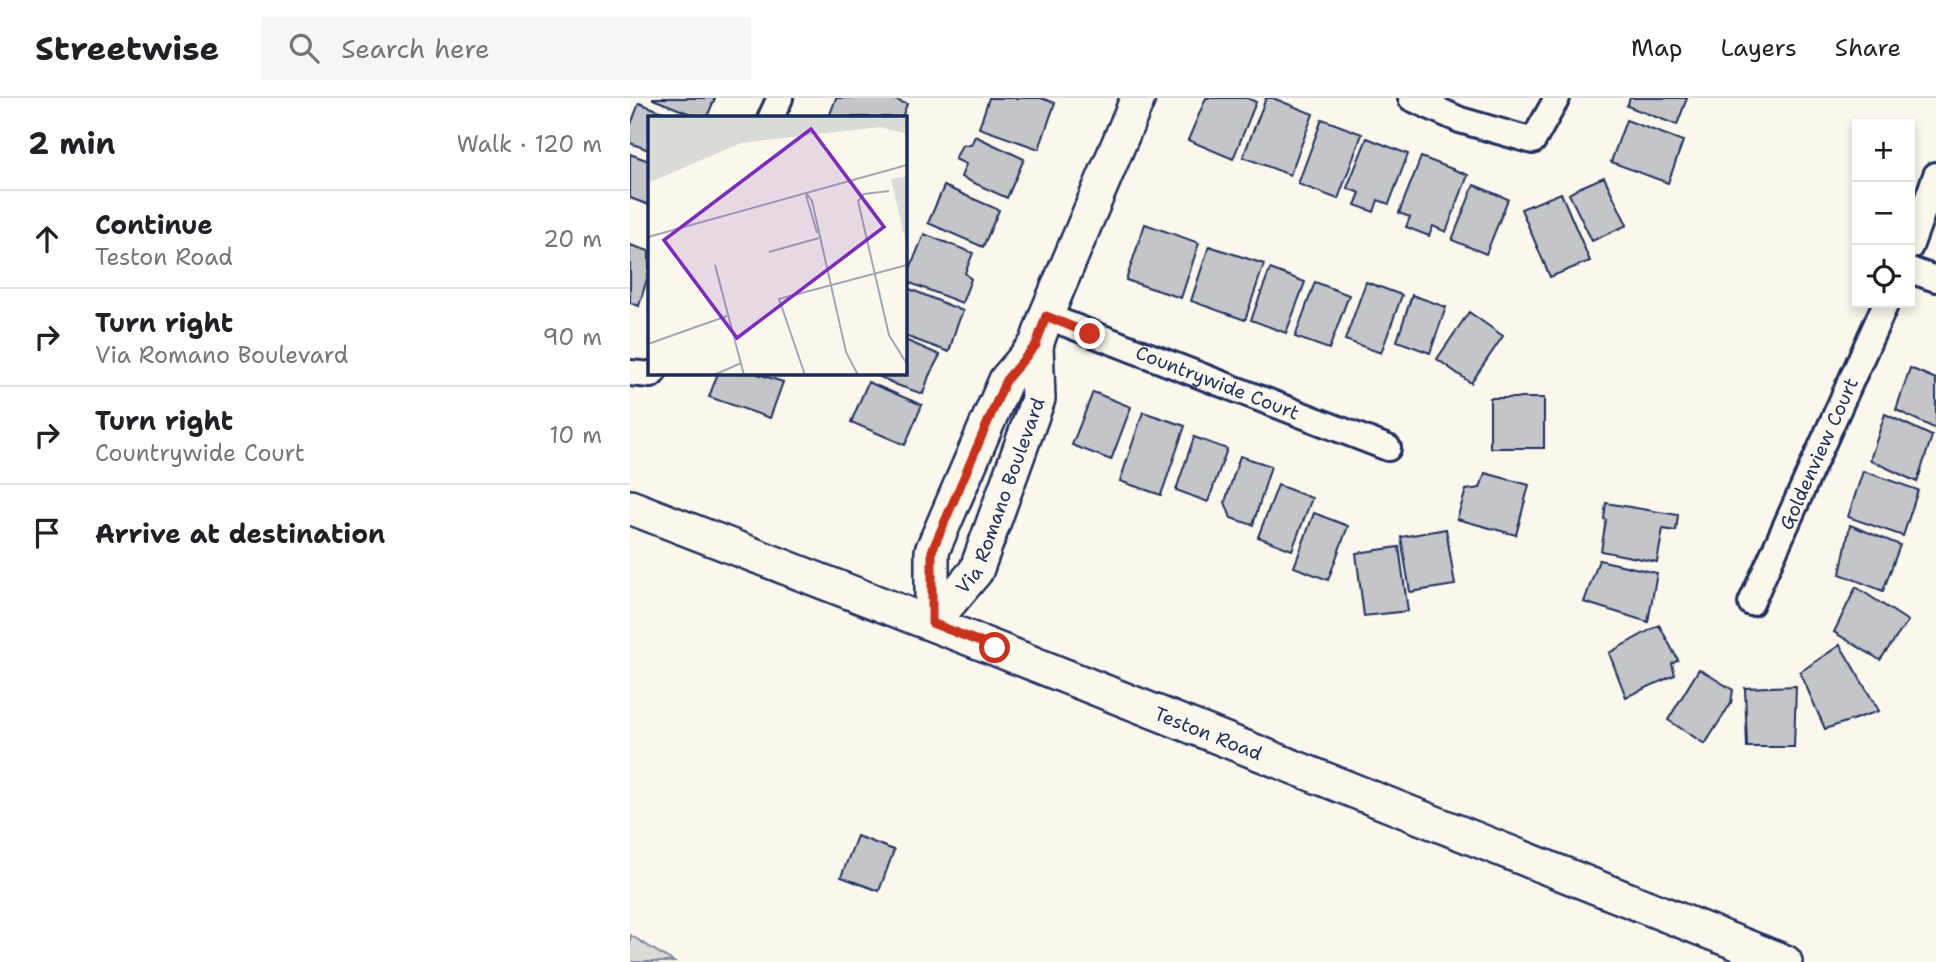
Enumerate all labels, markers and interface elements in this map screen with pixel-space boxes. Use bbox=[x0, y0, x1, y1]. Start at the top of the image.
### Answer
search box bbox=[261, 17, 751, 80]
text: Streetwise bbox=[35, 26, 219, 71]
icon: search bbox=[285, 29, 323, 67]
text: Search here bbox=[341, 31, 490, 66]
text: Map bbox=[1631, 32, 1682, 64]
text: Layers bbox=[1720, 32, 1797, 64]
text: Share bbox=[1835, 32, 1901, 64]
inset map bbox=[648, 116, 906, 374]
map controls bbox=[1852, 119, 1915, 308]
button: + bbox=[1852, 119, 1915, 182]
text: 2 min bbox=[28, 123, 115, 164]
text: Walk · 120 m bbox=[457, 129, 602, 159]
button: − bbox=[1852, 182, 1915, 245]
text: Continue bbox=[95, 207, 213, 242]
icon: ahead bbox=[28, 220, 66, 258]
text: 20 m bbox=[543, 224, 602, 254]
text: Teston Road bbox=[95, 242, 233, 272]
button: locate bbox=[1852, 245, 1915, 308]
text: Turn right bbox=[95, 305, 233, 340]
icon: right bbox=[28, 318, 66, 356]
route end bbox=[1074, 318, 1105, 349]
text: 90 m bbox=[542, 322, 602, 352]
street label: Countrywide Court bbox=[1132, 339, 1303, 425]
text: Via Romano Boulevard bbox=[95, 340, 348, 370]
street label: Goldenview Court bbox=[1773, 373, 1863, 533]
street label: Via Romano Boulevard bbox=[950, 394, 1050, 599]
text: Turn right bbox=[95, 403, 233, 438]
icon: right bbox=[28, 416, 66, 454]
text: 10 m bbox=[549, 420, 602, 450]
text: Countrywide Court bbox=[95, 438, 305, 468]
icon: arrive bbox=[28, 514, 66, 552]
text: Arrive at destination bbox=[95, 516, 385, 551]
route start bbox=[979, 632, 1010, 663]
street label: Teston Road bbox=[1151, 700, 1266, 766]

